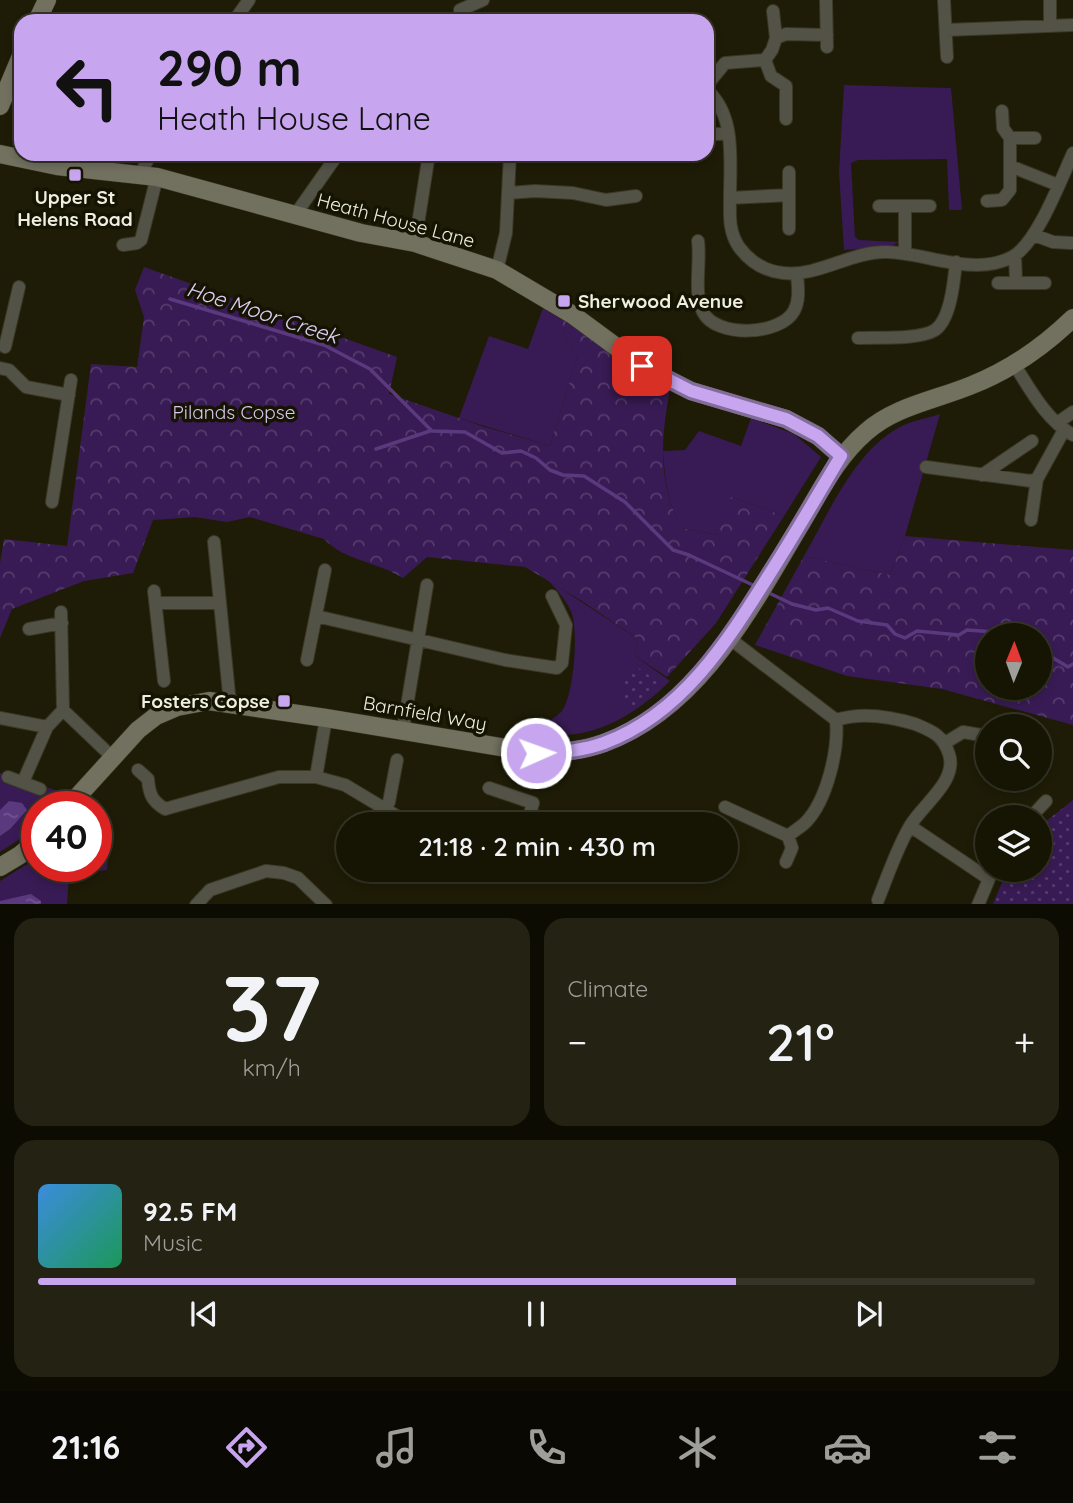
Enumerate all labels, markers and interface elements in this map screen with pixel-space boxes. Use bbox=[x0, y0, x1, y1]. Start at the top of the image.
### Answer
text: 290 m bbox=[157, 37, 302, 98]
icon: left bbox=[42, 42, 133, 133]
text: Heath House Lane bbox=[157, 98, 431, 138]
marker: Upper St Helens Road bbox=[67, 167, 83, 183]
place label: Upper St Helens Road bbox=[17, 185, 133, 231]
street label: Heath House Lane bbox=[314, 187, 478, 253]
water label: Hoe Moor Creek bbox=[184, 275, 344, 349]
place label: Sherwood Avenue bbox=[578, 289, 744, 313]
marker: Sherwood Avenue bbox=[556, 293, 572, 309]
pin bbox=[612, 336, 672, 396]
icon: arrive bbox=[623, 347, 661, 385]
park label: Pilands Copse bbox=[173, 400, 295, 424]
north arrow bbox=[975, 623, 1052, 700]
map controls bbox=[975, 623, 1052, 882]
place label: Fosters Copse bbox=[141, 689, 270, 713]
street label: Barnfield Way bbox=[361, 690, 489, 736]
marker: Fosters Copse bbox=[276, 693, 292, 709]
button: search bbox=[975, 714, 1052, 791]
position arrow bbox=[499, 716, 573, 790]
speed limit sign: 40 bbox=[21, 791, 112, 882]
button: layers bbox=[975, 805, 1052, 882]
text: 21:18 · 2 min · 430 m bbox=[418, 830, 656, 863]
text: 37 bbox=[222, 950, 321, 1064]
text: Climate bbox=[568, 974, 648, 1003]
text: 21° bbox=[766, 1009, 835, 1074]
text: − bbox=[568, 1018, 587, 1066]
text: + bbox=[1014, 1018, 1035, 1066]
text: km/h bbox=[243, 1053, 301, 1082]
text: 92.5 FM bbox=[143, 1195, 237, 1228]
text: Music bbox=[143, 1228, 203, 1257]
icon: previous bbox=[185, 1295, 223, 1333]
icon: pause bbox=[517, 1295, 555, 1333]
icon: next bbox=[850, 1295, 888, 1333]
icon: directions bbox=[222, 1423, 271, 1472]
icon: music bbox=[372, 1423, 421, 1472]
icon: phone bbox=[522, 1423, 571, 1472]
icon: climate bbox=[673, 1423, 722, 1472]
icon: car bbox=[823, 1423, 872, 1472]
icon: filters bbox=[973, 1423, 1022, 1472]
text: 21:16 bbox=[51, 1427, 120, 1467]

